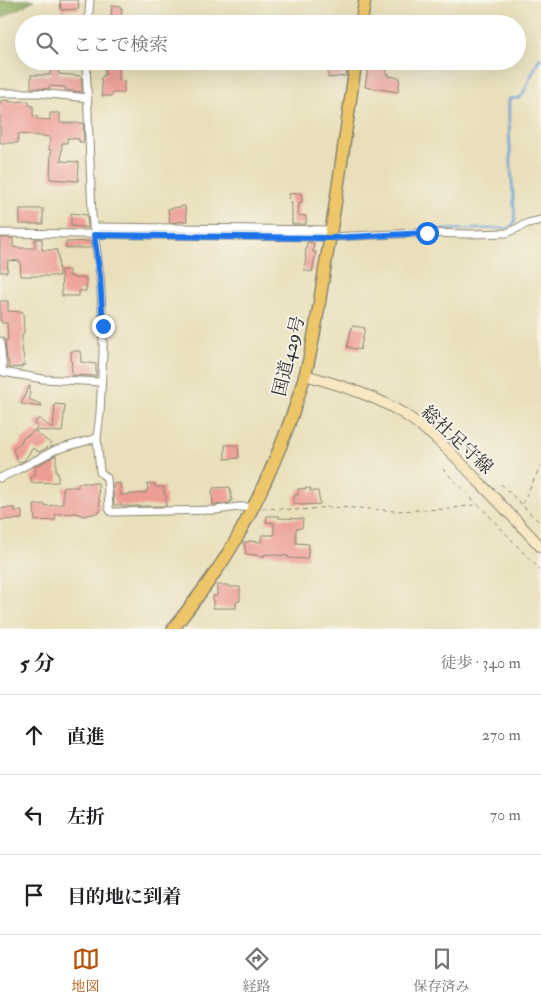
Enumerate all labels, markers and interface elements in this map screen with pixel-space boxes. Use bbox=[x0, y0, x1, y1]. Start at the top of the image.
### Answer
search box bbox=[15, 15, 526, 70]
icon: search bbox=[33, 29, 61, 57]
text: ここで検索 bbox=[73, 33, 168, 57]
route start bbox=[416, 222, 439, 245]
street label: 国道429号 bbox=[268, 313, 310, 399]
route end bbox=[92, 315, 115, 338]
street label: 総社足守線 bbox=[416, 401, 498, 479]
text: 5 分 bbox=[20, 650, 55, 677]
text: 徒歩 · 340 m bbox=[440, 653, 521, 673]
icon: ahead bbox=[20, 721, 48, 749]
text: 直進 bbox=[67, 725, 105, 749]
text: 270 m bbox=[482, 725, 521, 745]
icon: left bbox=[20, 801, 48, 829]
text: 左折 bbox=[67, 805, 105, 829]
text: 70 m bbox=[490, 805, 521, 825]
icon: arrive bbox=[20, 881, 48, 909]
text: 目的地に到着 bbox=[67, 885, 181, 909]
tab: 地図 bbox=[72, 945, 100, 995]
tab: 経路 bbox=[243, 945, 271, 995]
tab: 保存済み bbox=[414, 945, 470, 995]

